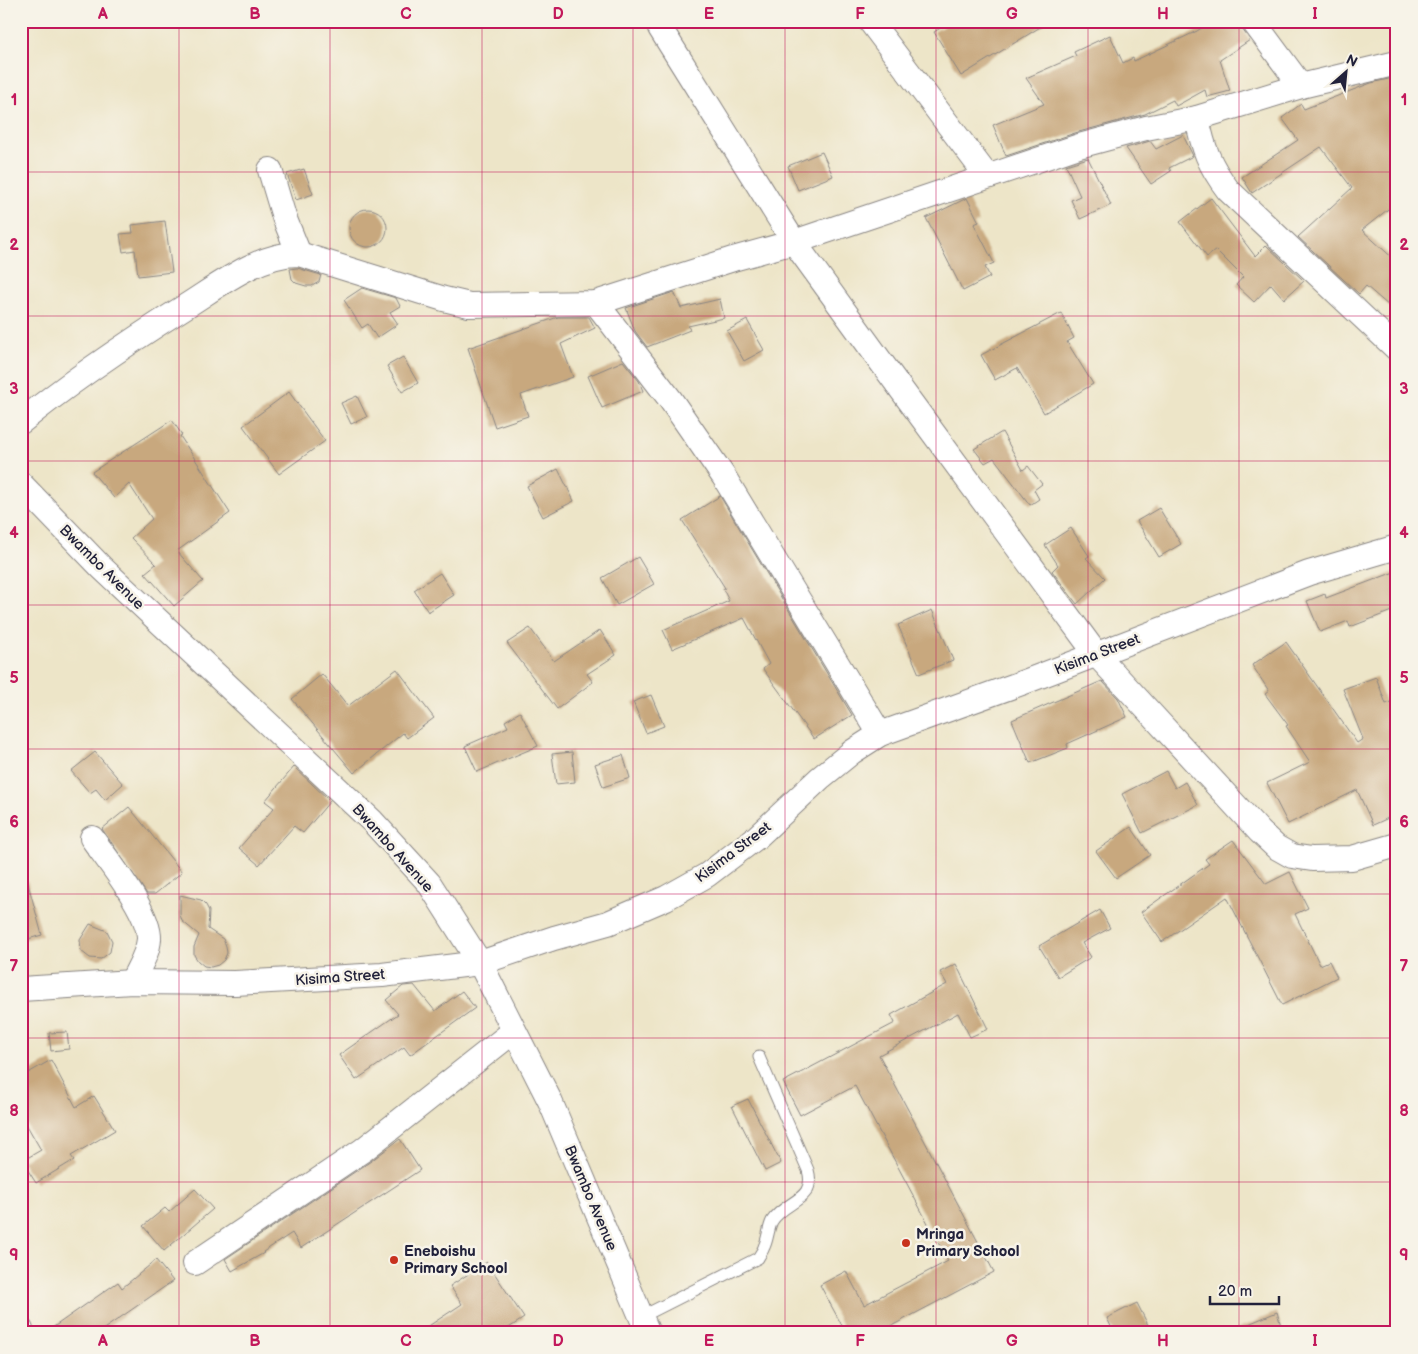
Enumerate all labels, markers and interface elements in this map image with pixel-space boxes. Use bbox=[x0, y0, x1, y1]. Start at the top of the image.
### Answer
text: A bbox=[97, 5, 108, 24]
text: B bbox=[249, 5, 261, 24]
text: C bbox=[400, 5, 412, 24]
text: D bbox=[552, 5, 564, 24]
text: E bbox=[704, 5, 714, 24]
text: F bbox=[855, 5, 865, 24]
text: G bbox=[1006, 5, 1018, 24]
text: H bbox=[1157, 5, 1169, 24]
text: I bbox=[1312, 5, 1318, 24]
north arrow bbox=[1320, 48, 1370, 98]
text: N bbox=[1343, 51, 1360, 71]
text: 1 bbox=[11, 91, 17, 110]
text: 1 bbox=[1401, 91, 1407, 110]
text: 2 bbox=[9, 236, 19, 255]
text: 2 bbox=[1399, 236, 1409, 255]
text: 3 bbox=[9, 380, 19, 399]
text: 3 bbox=[1399, 380, 1409, 399]
street label: Bwambo Avenue bbox=[55, 521, 148, 614]
text: 4 bbox=[9, 524, 19, 543]
text: 4 bbox=[1399, 524, 1409, 543]
street label: Kisima Street bbox=[1052, 629, 1143, 679]
text: 5 bbox=[9, 669, 19, 688]
text: 5 bbox=[1399, 669, 1409, 688]
street label: Bwambo Avenue bbox=[348, 800, 437, 897]
text: 6 bbox=[9, 813, 19, 832]
text: 6 bbox=[1399, 813, 1409, 832]
street label: Kisima Street bbox=[692, 818, 775, 887]
text: 7 bbox=[10, 957, 19, 976]
text: 7 bbox=[1400, 957, 1409, 976]
street label: Kisima Street bbox=[294, 965, 386, 990]
text: 8 bbox=[9, 1102, 19, 1121]
text: 8 bbox=[1399, 1102, 1409, 1121]
street label: Bwambo Avenue bbox=[560, 1143, 621, 1254]
place label: Mringa Primary School bbox=[916, 1225, 1020, 1261]
marker: Mringa Primary School bbox=[900, 1237, 912, 1249]
place label: Eneboishu Primary School bbox=[404, 1242, 508, 1278]
text: 9 bbox=[9, 1246, 19, 1265]
text: 9 bbox=[1399, 1246, 1409, 1265]
marker: Eneboishu Primary School bbox=[388, 1254, 400, 1266]
scale bar bbox=[1210, 1274, 1279, 1306]
text: 20 m bbox=[1218, 1282, 1252, 1301]
text: A bbox=[97, 1332, 108, 1351]
text: B bbox=[249, 1332, 261, 1351]
text: C bbox=[400, 1332, 412, 1351]
text: D bbox=[552, 1332, 564, 1351]
text: E bbox=[704, 1332, 714, 1351]
text: F bbox=[855, 1332, 865, 1351]
text: G bbox=[1006, 1332, 1018, 1351]
text: H bbox=[1157, 1332, 1169, 1351]
text: I bbox=[1312, 1332, 1318, 1351]

